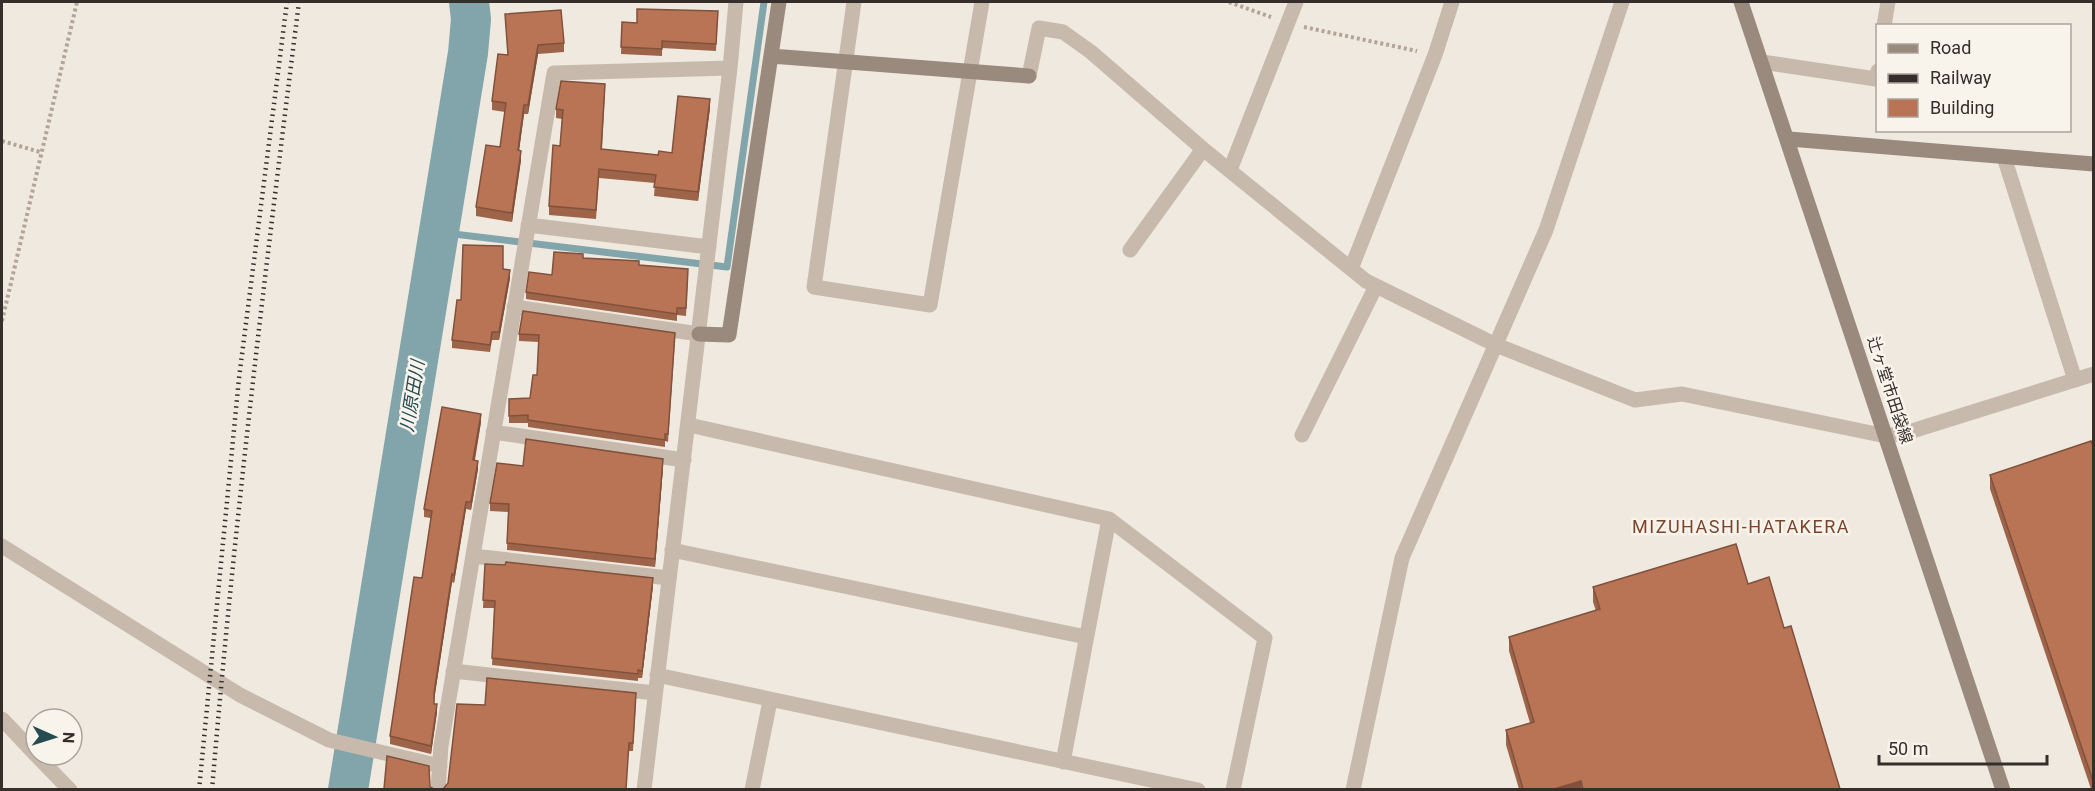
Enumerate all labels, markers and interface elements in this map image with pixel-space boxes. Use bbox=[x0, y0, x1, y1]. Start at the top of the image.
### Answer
legend bbox=[1876, 24, 2071, 132]
text: Road bbox=[1930, 37, 1971, 58]
text: Railway bbox=[1930, 67, 1992, 88]
text: Building bbox=[1930, 97, 1994, 118]
street label: 辻ヶ堂市田袋線 bbox=[1864, 334, 1916, 446]
water label: 川原田川 bbox=[396, 357, 428, 433]
district label: MIZUHASHI-HATAKERA bbox=[1632, 516, 1850, 537]
north arrow bbox=[24, 707, 84, 767]
scale bar bbox=[1879, 728, 2047, 766]
text: N bbox=[59, 732, 78, 744]
text: 50 m bbox=[1888, 738, 1928, 759]

